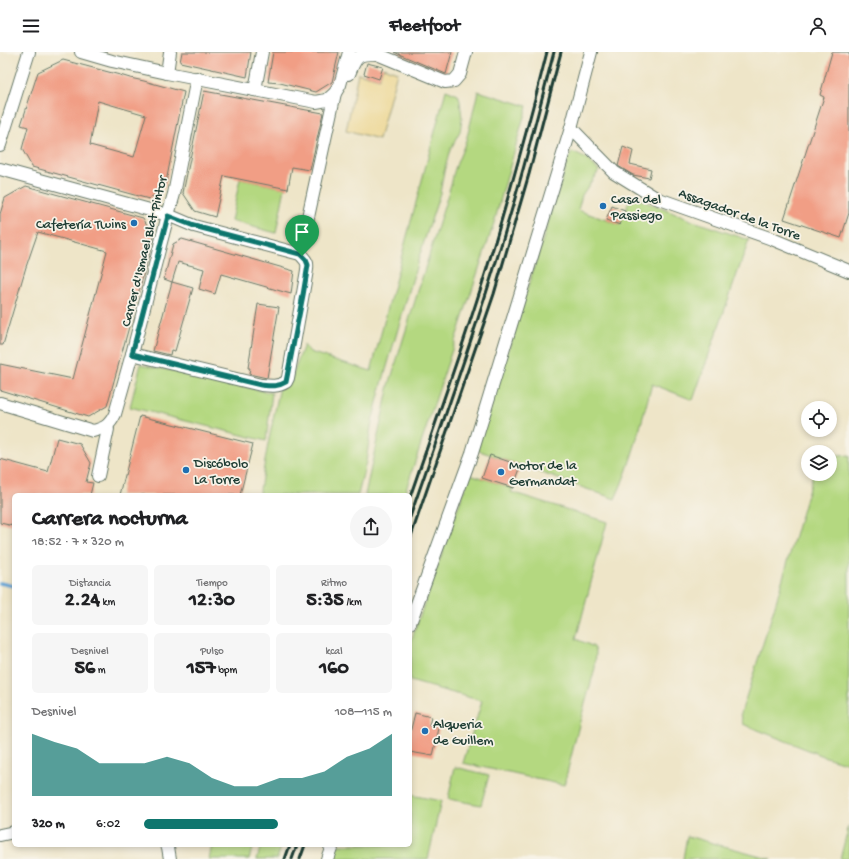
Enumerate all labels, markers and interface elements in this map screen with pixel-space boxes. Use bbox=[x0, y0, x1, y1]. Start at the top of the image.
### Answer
icon: menu bbox=[20, 15, 42, 37]
icon: person bbox=[807, 15, 829, 37]
text: Fleetfoot bbox=[389, 16, 460, 37]
street label: Carrer d'Ismael Blat Pintor bbox=[118, 173, 173, 329]
street label: Assagador de la Torre bbox=[676, 185, 803, 246]
place label: Casa del Passiego bbox=[610, 192, 662, 225]
marker: Casa del Passiego bbox=[598, 201, 608, 211]
pin bbox=[285, 215, 319, 256]
place label: Cafetería Twins bbox=[36, 217, 127, 234]
marker: Cafetería Twins bbox=[129, 218, 139, 228]
icon: arrive bbox=[291, 221, 313, 243]
map controls bbox=[801, 401, 837, 481]
button: locate bbox=[801, 401, 837, 437]
button: layers bbox=[801, 445, 837, 481]
place label: Discóbolo La Torre bbox=[193, 456, 248, 489]
place label: Motor de la Germandat bbox=[509, 458, 578, 491]
marker: Discóbolo La Torre bbox=[181, 465, 191, 475]
marker: Motor de la Germandat bbox=[496, 467, 506, 477]
button: share bbox=[350, 506, 392, 548]
text: Carrera nocturna bbox=[32, 507, 187, 533]
text: 18:52 · 7 × 320 m bbox=[32, 535, 124, 550]
text: Distancia bbox=[69, 578, 111, 590]
text: Tiempo bbox=[196, 578, 228, 590]
text: Ritmo bbox=[321, 578, 347, 590]
text: 2.24 bbox=[65, 590, 100, 613]
text: 12:30 bbox=[189, 590, 235, 613]
text: 5:35 bbox=[306, 590, 344, 613]
text: km bbox=[100, 597, 115, 609]
text: /km bbox=[344, 597, 362, 609]
text: Desnivel bbox=[71, 646, 109, 658]
text: Pulso bbox=[200, 646, 224, 658]
text: kcal bbox=[325, 646, 343, 658]
text: 56 bbox=[74, 658, 95, 681]
text: 157 bbox=[187, 658, 216, 681]
text: 160 bbox=[319, 658, 349, 681]
text: m bbox=[95, 665, 106, 677]
text: bpm bbox=[216, 665, 237, 677]
text: Desnivel bbox=[32, 705, 76, 720]
text: 108–115 m bbox=[335, 705, 392, 720]
place label: Alqueria de Guillem bbox=[433, 717, 494, 750]
marker: Alqueria de Guillem bbox=[420, 726, 430, 736]
text: 320 m bbox=[32, 817, 65, 832]
text: 6:02 bbox=[96, 817, 120, 832]

